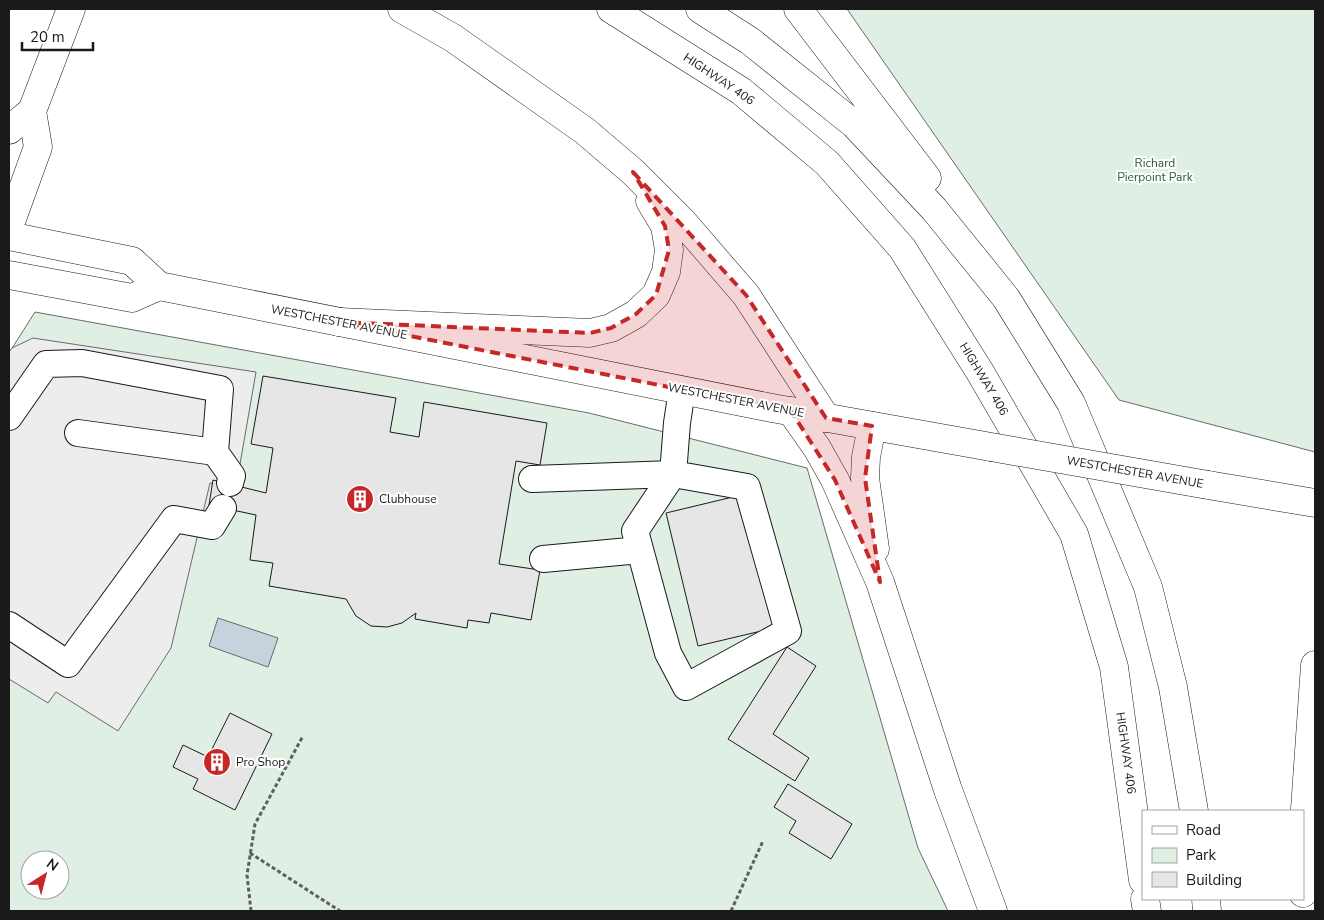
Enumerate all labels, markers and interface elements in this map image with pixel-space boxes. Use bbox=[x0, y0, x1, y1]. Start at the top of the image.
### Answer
scale bar bbox=[22, 20, 94, 52]
text: 20 m bbox=[30, 27, 65, 47]
street label: HIGHWAY 406 bbox=[680, 49, 758, 109]
park label: Richard Pierpoint Park bbox=[1117, 155, 1194, 185]
street label: WESTCHESTER AVENUE bbox=[269, 301, 409, 343]
street label: HIGHWAY 406 bbox=[956, 340, 1012, 418]
street label: WESTCHESTER AVENUE bbox=[666, 379, 806, 421]
street label: WESTCHESTER AVENUE bbox=[1065, 452, 1205, 492]
building icon: Clubhouse bbox=[345, 484, 375, 514]
place label: Clubhouse bbox=[379, 491, 437, 507]
street label: HIGHWAY 406 bbox=[1112, 711, 1140, 795]
building icon: Pro Shop bbox=[202, 747, 232, 777]
place label: Pro Shop bbox=[236, 754, 285, 770]
legend bbox=[1142, 810, 1304, 900]
text: Road bbox=[1186, 820, 1221, 840]
text: Park bbox=[1186, 845, 1216, 865]
north arrow bbox=[20, 850, 70, 900]
text: N bbox=[43, 854, 62, 876]
text: Building bbox=[1186, 870, 1242, 890]

